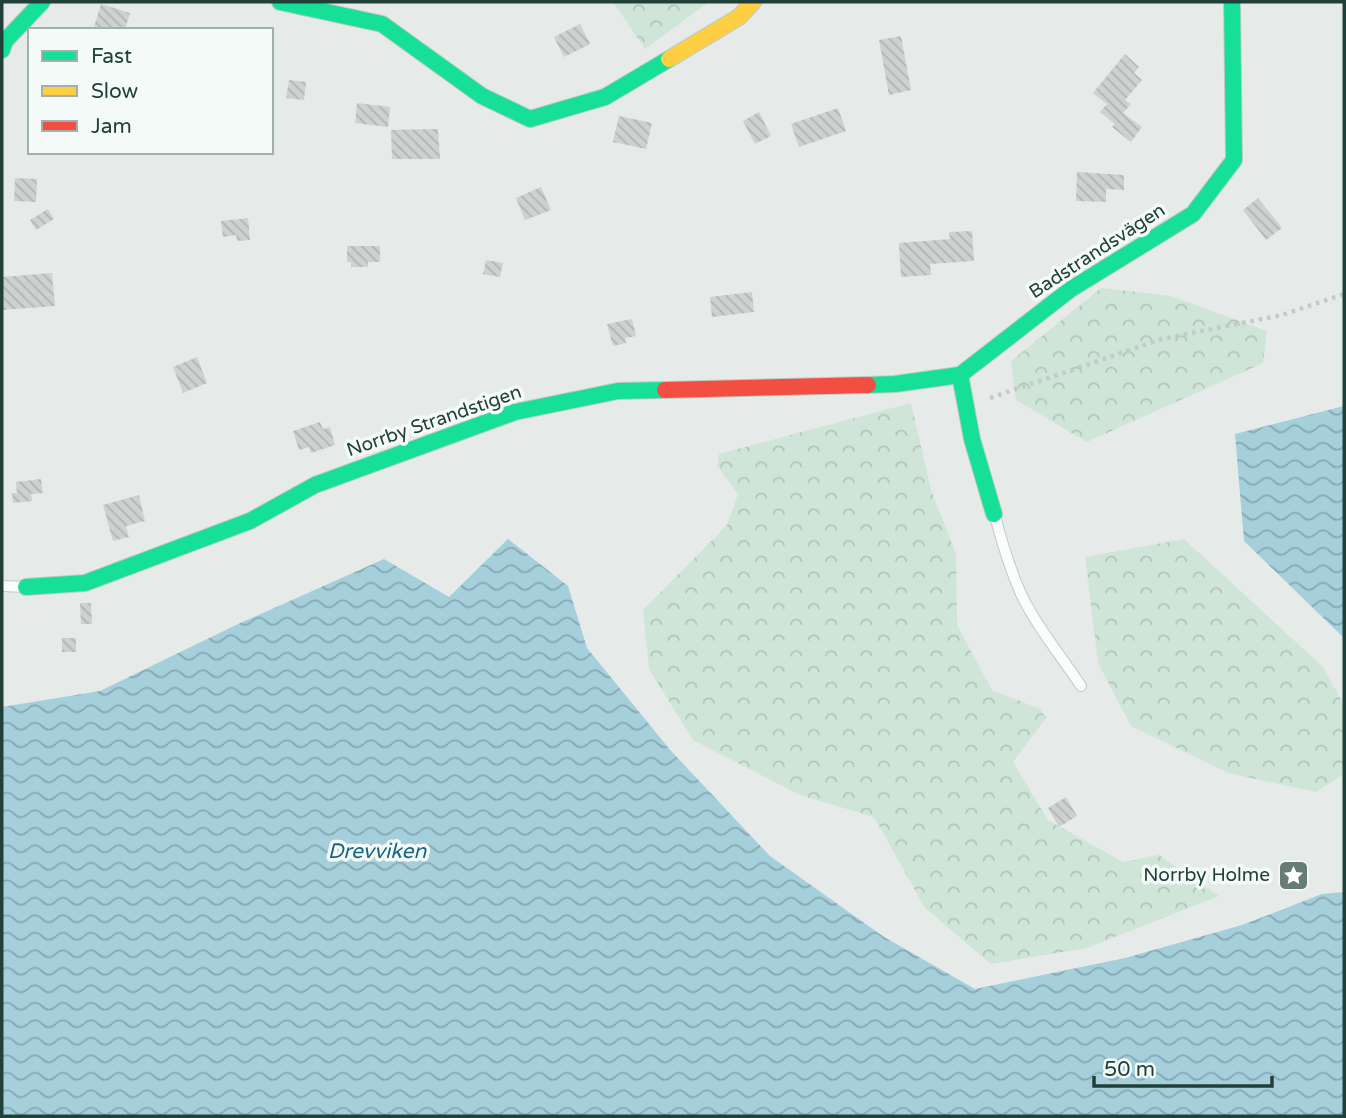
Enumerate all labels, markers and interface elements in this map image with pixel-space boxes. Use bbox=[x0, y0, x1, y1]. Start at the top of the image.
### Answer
legend bbox=[28, 28, 273, 154]
text: Fast bbox=[91, 44, 132, 69]
text: Slow bbox=[91, 79, 139, 104]
text: Jam bbox=[91, 114, 132, 139]
street label: Badstrandsvägen bbox=[1025, 199, 1169, 303]
street label: Norrby Strandstigen bbox=[344, 381, 524, 461]
water label: Drevviken bbox=[328, 839, 427, 864]
place icon: Norrby Holme bbox=[1276, 858, 1310, 892]
place label: Norrby Holme bbox=[1143, 864, 1270, 886]
scale bar bbox=[1094, 1044, 1272, 1088]
text: 50 m bbox=[1104, 1057, 1155, 1082]

